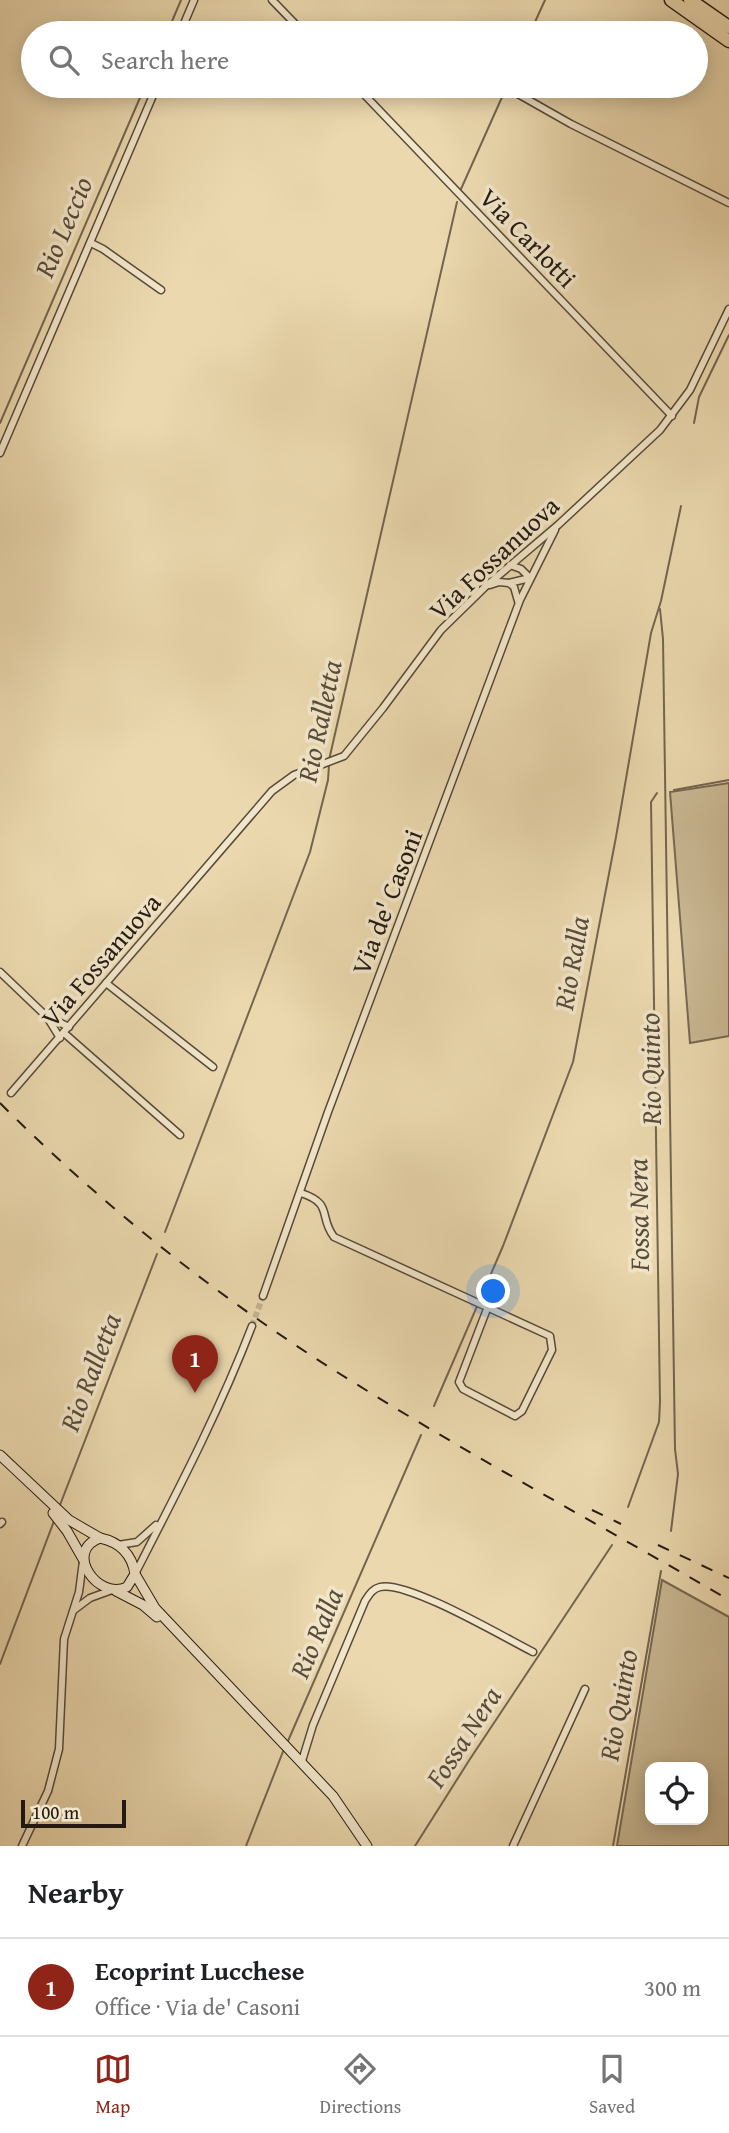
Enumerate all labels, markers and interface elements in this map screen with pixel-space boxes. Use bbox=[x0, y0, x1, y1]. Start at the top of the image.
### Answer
search box bbox=[21, 21, 708, 98]
text: Search here bbox=[101, 40, 229, 79]
icon: search bbox=[45, 41, 83, 79]
water label: Rio Leccio bbox=[23, 170, 102, 284]
street label: Via Carlotti bbox=[471, 179, 586, 296]
street label: Via Fossanuova bbox=[420, 486, 568, 629]
water label: Rio Ralletta bbox=[285, 656, 351, 787]
street label: Via de' Casoni bbox=[341, 824, 432, 980]
street label: Via Fossanuova bbox=[31, 884, 170, 1035]
water label: Rio Ralla bbox=[542, 913, 599, 1014]
water label: Rio Quinto bbox=[628, 1013, 671, 1126]
water label: Fossa Nera bbox=[616, 1158, 659, 1273]
your location bbox=[476, 1274, 510, 1308]
water label: Rio Ralletta bbox=[48, 1307, 131, 1438]
pin: 1 bbox=[172, 1335, 218, 1393]
water label: Rio Ralla bbox=[278, 1581, 353, 1685]
water label: Rio Quinto bbox=[587, 1646, 647, 1765]
water label: Fossa Nera bbox=[414, 1678, 511, 1796]
map controls bbox=[645, 1762, 708, 1825]
button: locate bbox=[645, 1762, 708, 1825]
scale bar bbox=[21, 1797, 126, 1829]
text: 100 m bbox=[32, 1798, 79, 1826]
text: Nearby bbox=[28, 1870, 124, 1914]
text: Ecoprint Lucchese bbox=[95, 1951, 305, 1990]
text: 1 bbox=[45, 1971, 57, 2004]
text: 300 m bbox=[644, 1971, 701, 2004]
text: Office · Via de' Casoni bbox=[95, 1990, 300, 2023]
tab: Map bbox=[94, 2050, 132, 2120]
tab: Directions bbox=[320, 2050, 401, 2120]
tab: Saved bbox=[589, 2050, 635, 2120]

